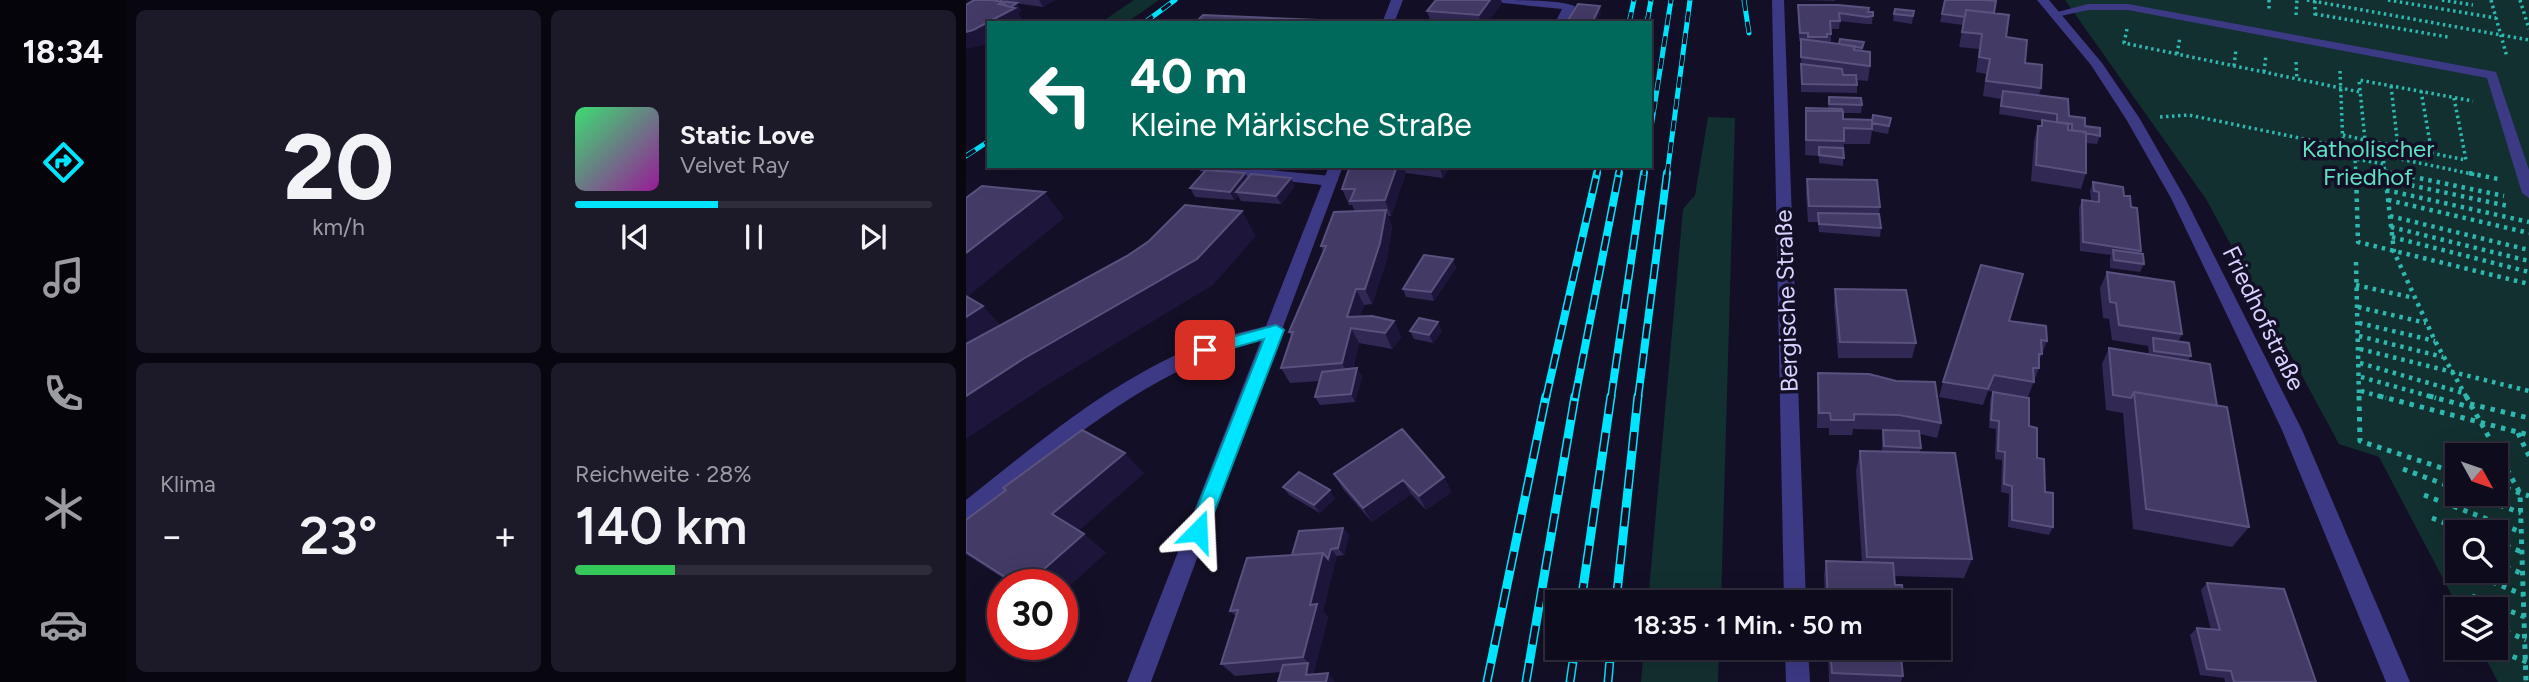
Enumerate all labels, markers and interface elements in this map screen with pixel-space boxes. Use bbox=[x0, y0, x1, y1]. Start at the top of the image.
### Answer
text: 18:34 bbox=[23, 33, 103, 71]
text: 40 m bbox=[1130, 46, 1247, 105]
icon: left bbox=[1015, 49, 1106, 140]
text: Kleine Märkische Straße bbox=[1130, 106, 1472, 144]
text: 20 bbox=[283, 113, 394, 222]
text: Static Love bbox=[680, 119, 814, 151]
park label: Katholischer Friedhof bbox=[2302, 134, 2434, 191]
icon: directions bbox=[39, 138, 88, 187]
text: Velvet Ray bbox=[680, 151, 789, 179]
street label: Bergische Straße bbox=[1768, 209, 1804, 393]
text: km/h bbox=[312, 213, 365, 241]
icon: previous bbox=[616, 218, 654, 256]
icon: pause bbox=[735, 218, 773, 256]
icon: next bbox=[854, 218, 892, 256]
street label: Friedhofstraße bbox=[2217, 241, 2311, 395]
icon: music bbox=[39, 253, 88, 302]
pin bbox=[1175, 320, 1235, 380]
icon: arrive bbox=[1186, 331, 1224, 369]
icon: phone bbox=[39, 369, 88, 418]
north arrow bbox=[2445, 443, 2508, 506]
map controls bbox=[2445, 443, 2508, 660]
text: Reichweite · 28% bbox=[575, 460, 752, 488]
text: Klima bbox=[160, 470, 216, 498]
icon: climate bbox=[39, 484, 88, 533]
position arrow bbox=[1161, 494, 1235, 568]
text: 140 km bbox=[575, 495, 747, 557]
text: 23° bbox=[300, 505, 377, 567]
text: − bbox=[160, 513, 184, 559]
text: + bbox=[493, 513, 517, 559]
button: search bbox=[2445, 520, 2508, 583]
speed limit sign: 30 bbox=[987, 569, 1078, 660]
button: layers bbox=[2445, 597, 2508, 660]
icon: car bbox=[39, 600, 88, 649]
text: 18:35 · 1 Min. · 50 m bbox=[1633, 609, 1863, 641]

